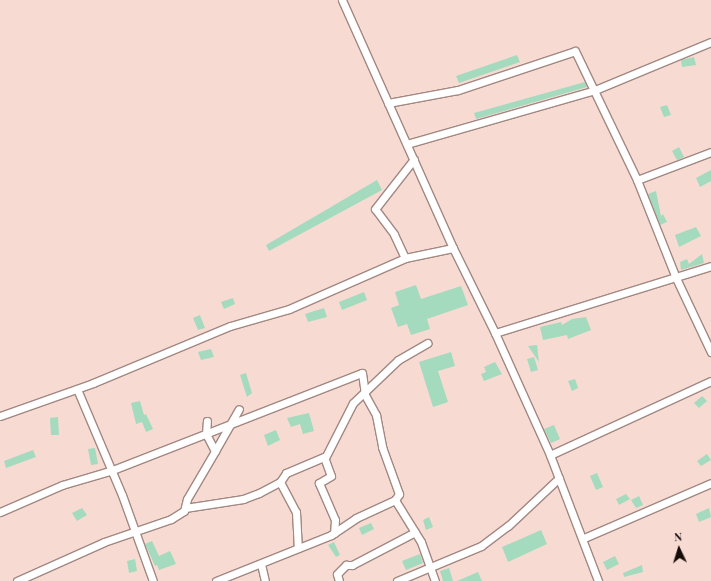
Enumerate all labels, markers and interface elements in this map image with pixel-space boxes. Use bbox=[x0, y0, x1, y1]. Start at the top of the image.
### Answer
north arrow bbox=[659, 529, 699, 569]
text: N bbox=[674, 529, 683, 544]

